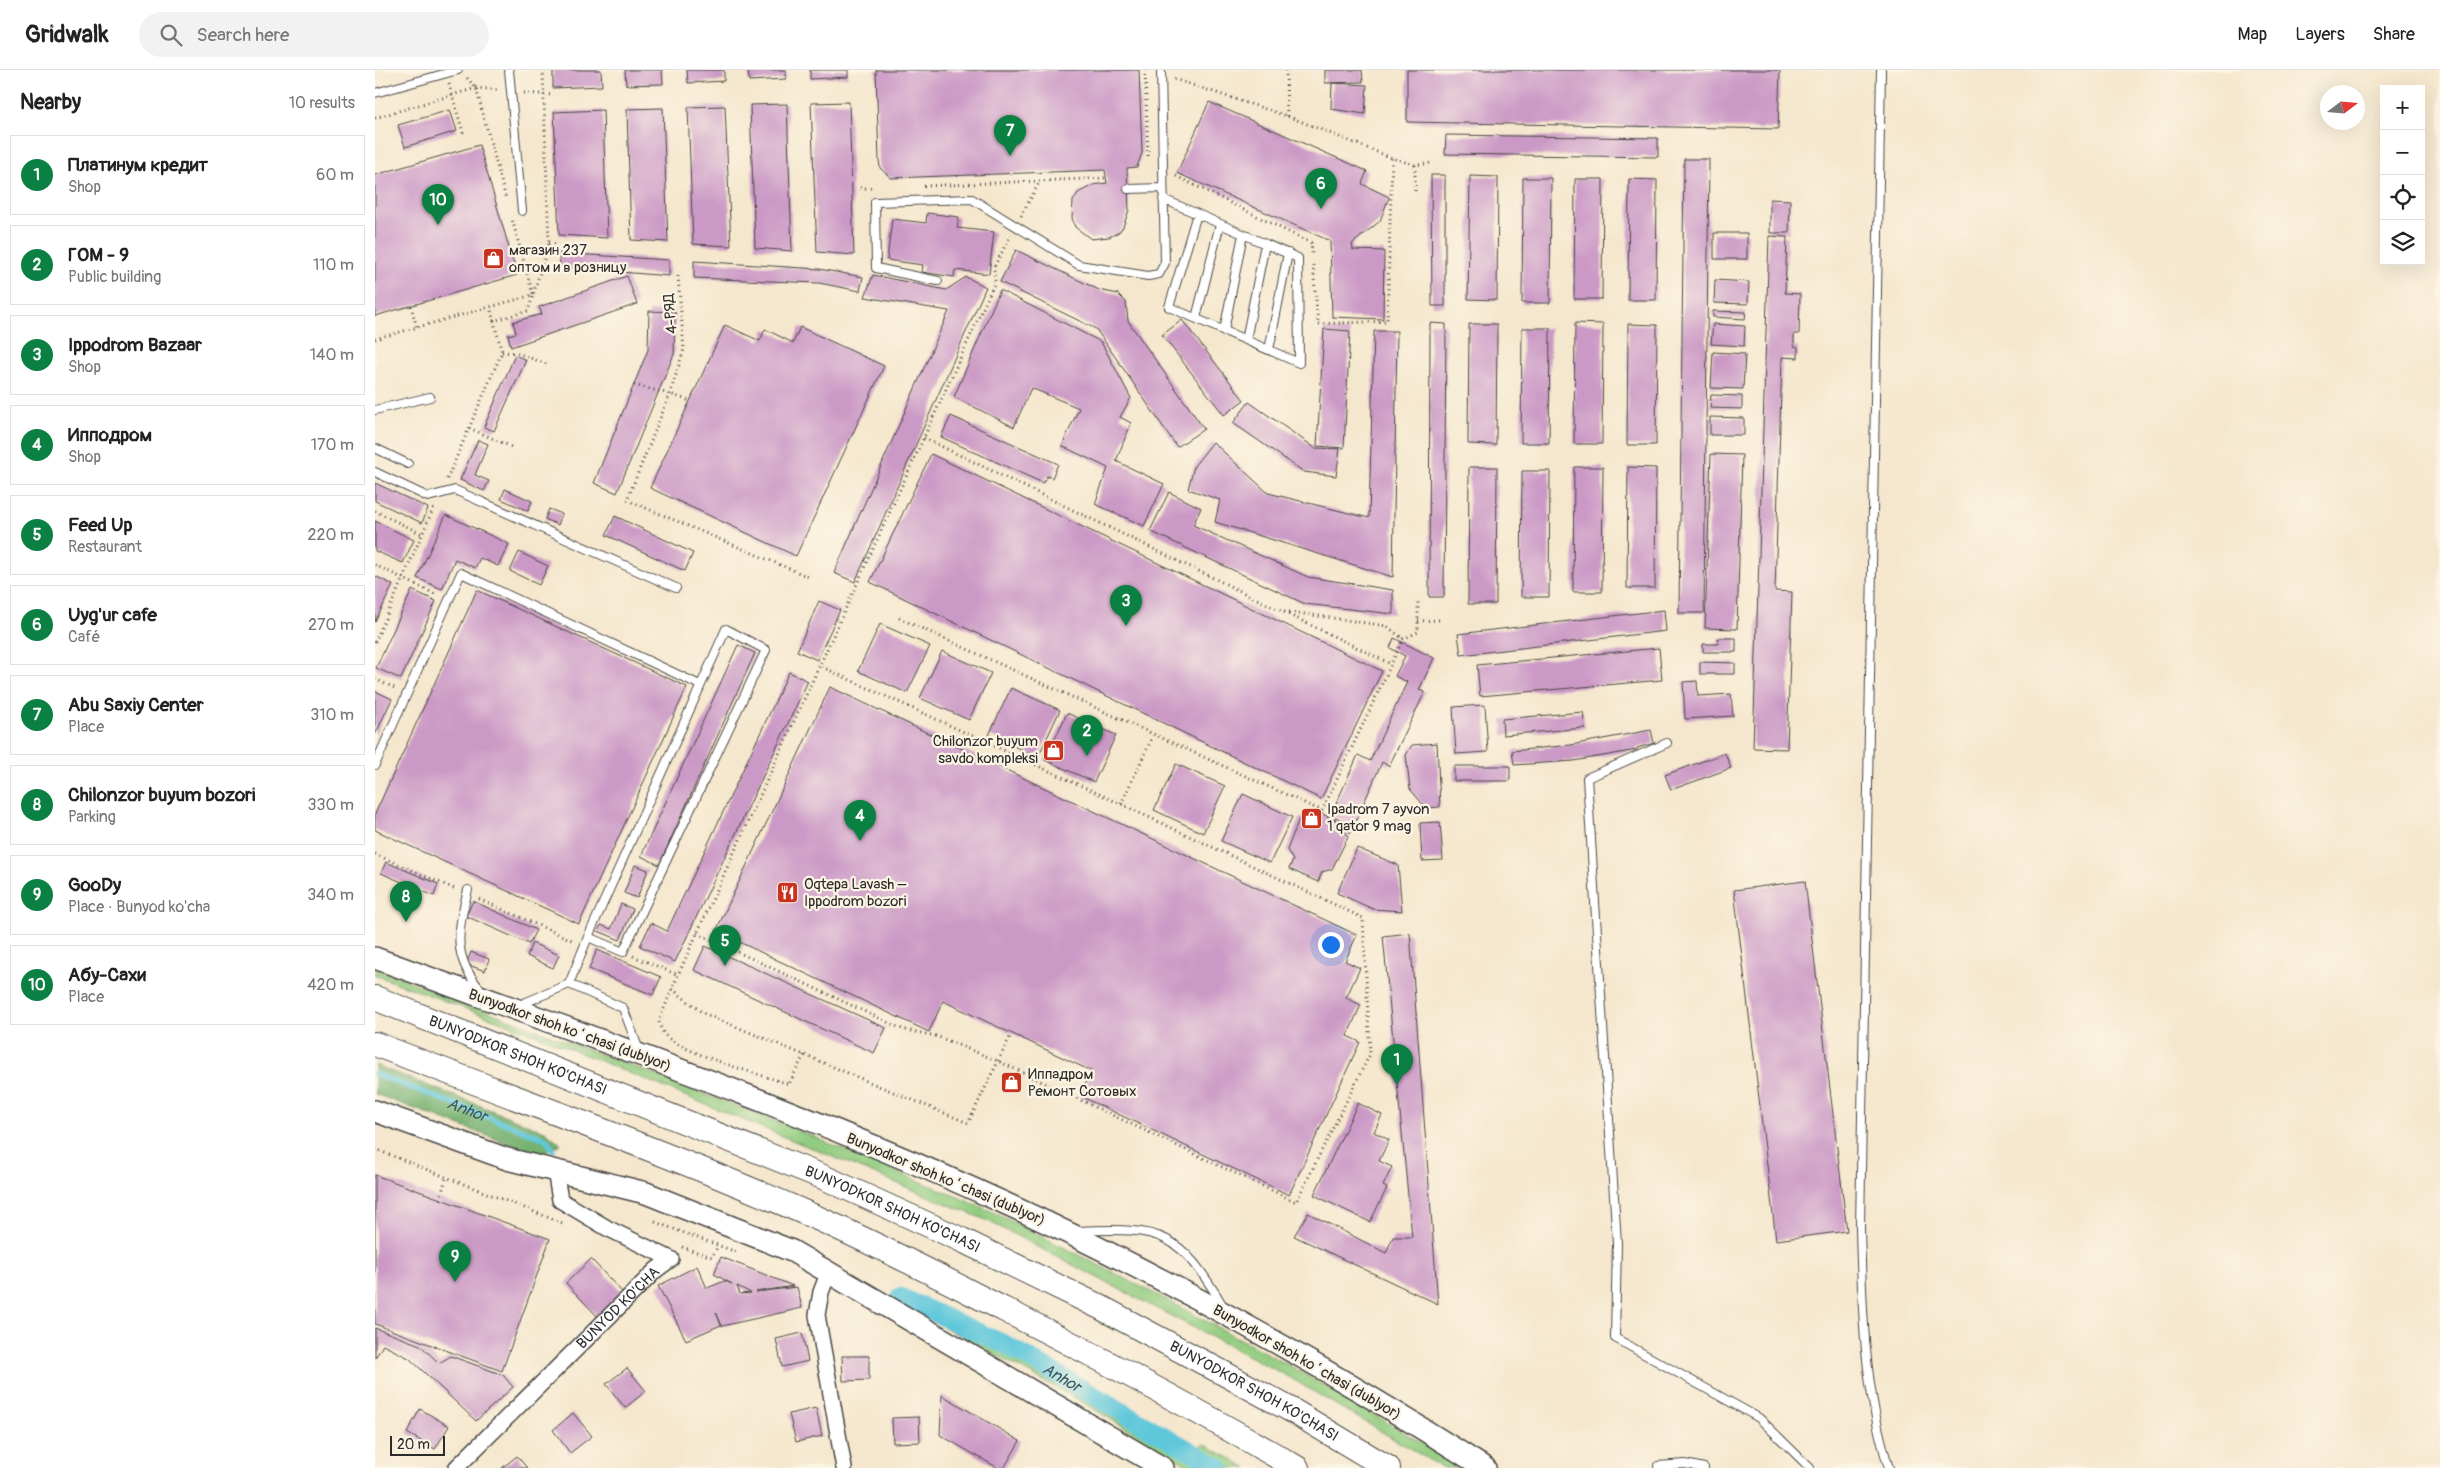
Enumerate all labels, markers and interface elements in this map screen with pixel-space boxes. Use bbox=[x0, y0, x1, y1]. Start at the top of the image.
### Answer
search box bbox=[139, 12, 489, 57]
text: Gridwalk bbox=[25, 20, 109, 49]
icon: search bbox=[157, 21, 185, 49]
text: Search here bbox=[197, 23, 289, 47]
text: Map bbox=[2238, 23, 2267, 46]
text: Layers bbox=[2295, 23, 2345, 46]
text: Share bbox=[2373, 23, 2415, 46]
north arrow bbox=[2320, 85, 2365, 130]
map controls bbox=[2380, 85, 2425, 265]
button: + bbox=[2380, 85, 2425, 130]
text: Nearby bbox=[20, 89, 81, 116]
text: 10 results bbox=[289, 93, 355, 113]
pin: 7 bbox=[994, 115, 1026, 156]
button: − bbox=[2380, 130, 2425, 175]
text: Платинум кредит bbox=[68, 153, 208, 177]
text: 1 bbox=[34, 165, 40, 185]
text: 60 m bbox=[316, 165, 354, 185]
pin: 6 bbox=[1305, 168, 1337, 209]
button: locate bbox=[2380, 175, 2425, 220]
text: Shop bbox=[68, 177, 101, 197]
pin: 10 bbox=[422, 184, 454, 225]
button: layers bbox=[2380, 220, 2425, 265]
place label: магазин 237 оптом и в розницу bbox=[509, 241, 627, 277]
text: ГОМ - 9 bbox=[68, 243, 129, 267]
shop icon: магазин 237 оптом и в розницу bbox=[481, 247, 505, 271]
text: 2 bbox=[33, 255, 41, 275]
text: 110 m bbox=[313, 255, 354, 275]
text: Public building bbox=[68, 267, 161, 287]
street label: 4-РЯД bbox=[659, 292, 682, 335]
text: Ippodrom Bazaar bbox=[68, 333, 202, 357]
text: 3 bbox=[33, 345, 41, 365]
text: 140 m bbox=[310, 345, 354, 365]
text: Shop bbox=[68, 357, 101, 377]
text: Ипподром bbox=[68, 423, 152, 447]
text: 4 bbox=[32, 435, 42, 455]
text: 170 m bbox=[311, 435, 354, 455]
text: Shop bbox=[68, 447, 101, 467]
text: Feed Up bbox=[68, 513, 133, 537]
text: 5 bbox=[33, 525, 41, 545]
text: 220 m bbox=[308, 525, 354, 545]
text: Restaurant bbox=[68, 537, 142, 557]
pin: 3 bbox=[1110, 585, 1142, 626]
text: Uyg'ur cafe bbox=[68, 603, 157, 627]
text: 6 bbox=[32, 615, 42, 635]
text: 270 m bbox=[308, 615, 354, 635]
text: Café bbox=[68, 627, 100, 647]
text: Abu Saxiy Center bbox=[68, 693, 203, 717]
text: 7 bbox=[33, 705, 41, 725]
text: 310 m bbox=[310, 705, 354, 725]
pin: 2 bbox=[1071, 715, 1103, 756]
text: Place bbox=[68, 717, 104, 737]
place label: Chilonzor buyum savdo kompleksi bbox=[933, 732, 1038, 768]
shop icon: Chilonzor buyum savdo kompleksi bbox=[1042, 738, 1066, 762]
text: Chilonzor buyum bozori bbox=[68, 783, 255, 807]
text: 8 bbox=[33, 795, 41, 815]
text: 330 m bbox=[308, 795, 354, 815]
pin: 4 bbox=[844, 800, 876, 841]
place label: Ipadrom 7 ayvon 1 qator 9 mag bbox=[1327, 800, 1430, 836]
shop icon: Ipadrom 7 ayvon 1 qator 9 mag bbox=[1299, 806, 1323, 830]
text: Parking bbox=[68, 807, 116, 827]
text: GooDy bbox=[68, 873, 121, 897]
place label: Oqtepa Lavash – Ippodrom bozori bbox=[804, 875, 907, 911]
pin: 8 bbox=[390, 881, 422, 922]
restaurant icon: Oqtepa Lavash – Ippodrom bozori bbox=[776, 881, 800, 905]
text: 9 bbox=[33, 885, 41, 905]
text: 340 m bbox=[307, 885, 354, 905]
text: Place · Bunyod ko'cha bbox=[68, 897, 210, 917]
pin: 5 bbox=[709, 925, 741, 966]
your location bbox=[1318, 932, 1344, 958]
text: Абу-Сахи bbox=[68, 963, 146, 987]
text: 10 bbox=[28, 975, 46, 995]
text: 420 m bbox=[307, 975, 354, 995]
street label: Bunyodkor shoh koʻchasi (dublyor) bbox=[466, 985, 674, 1076]
text: Place bbox=[68, 987, 104, 1007]
street label: BUNYODKOR SHOH KO'CHASI bbox=[426, 1011, 610, 1100]
pin: 1 bbox=[1381, 1044, 1413, 1085]
place label: Иппадром Ремонт Сотовых bbox=[1028, 1065, 1136, 1101]
shop icon: Иппадром Ремонт Сотовых bbox=[1000, 1071, 1024, 1095]
water label: Anhor bbox=[444, 1093, 492, 1128]
street label: Bunyodkor shoh koʻchasi (dublyor) bbox=[843, 1129, 1048, 1230]
street label: BUNYODKOR SHOH KO'CHASI bbox=[802, 1162, 983, 1257]
pin: 9 bbox=[439, 1241, 471, 1282]
street label: BUNYOD KO'CHA bbox=[573, 1262, 664, 1353]
street label: Bunyodkor shoh koʻchasi (dublyor) bbox=[1209, 1301, 1404, 1424]
street label: BUNYODKOR SHOH KO'CHASI bbox=[1166, 1337, 1342, 1446]
water label: Anhor bbox=[1039, 1359, 1086, 1398]
scale bar bbox=[390, 1433, 445, 1456]
text: 20 m bbox=[397, 1436, 430, 1453]

